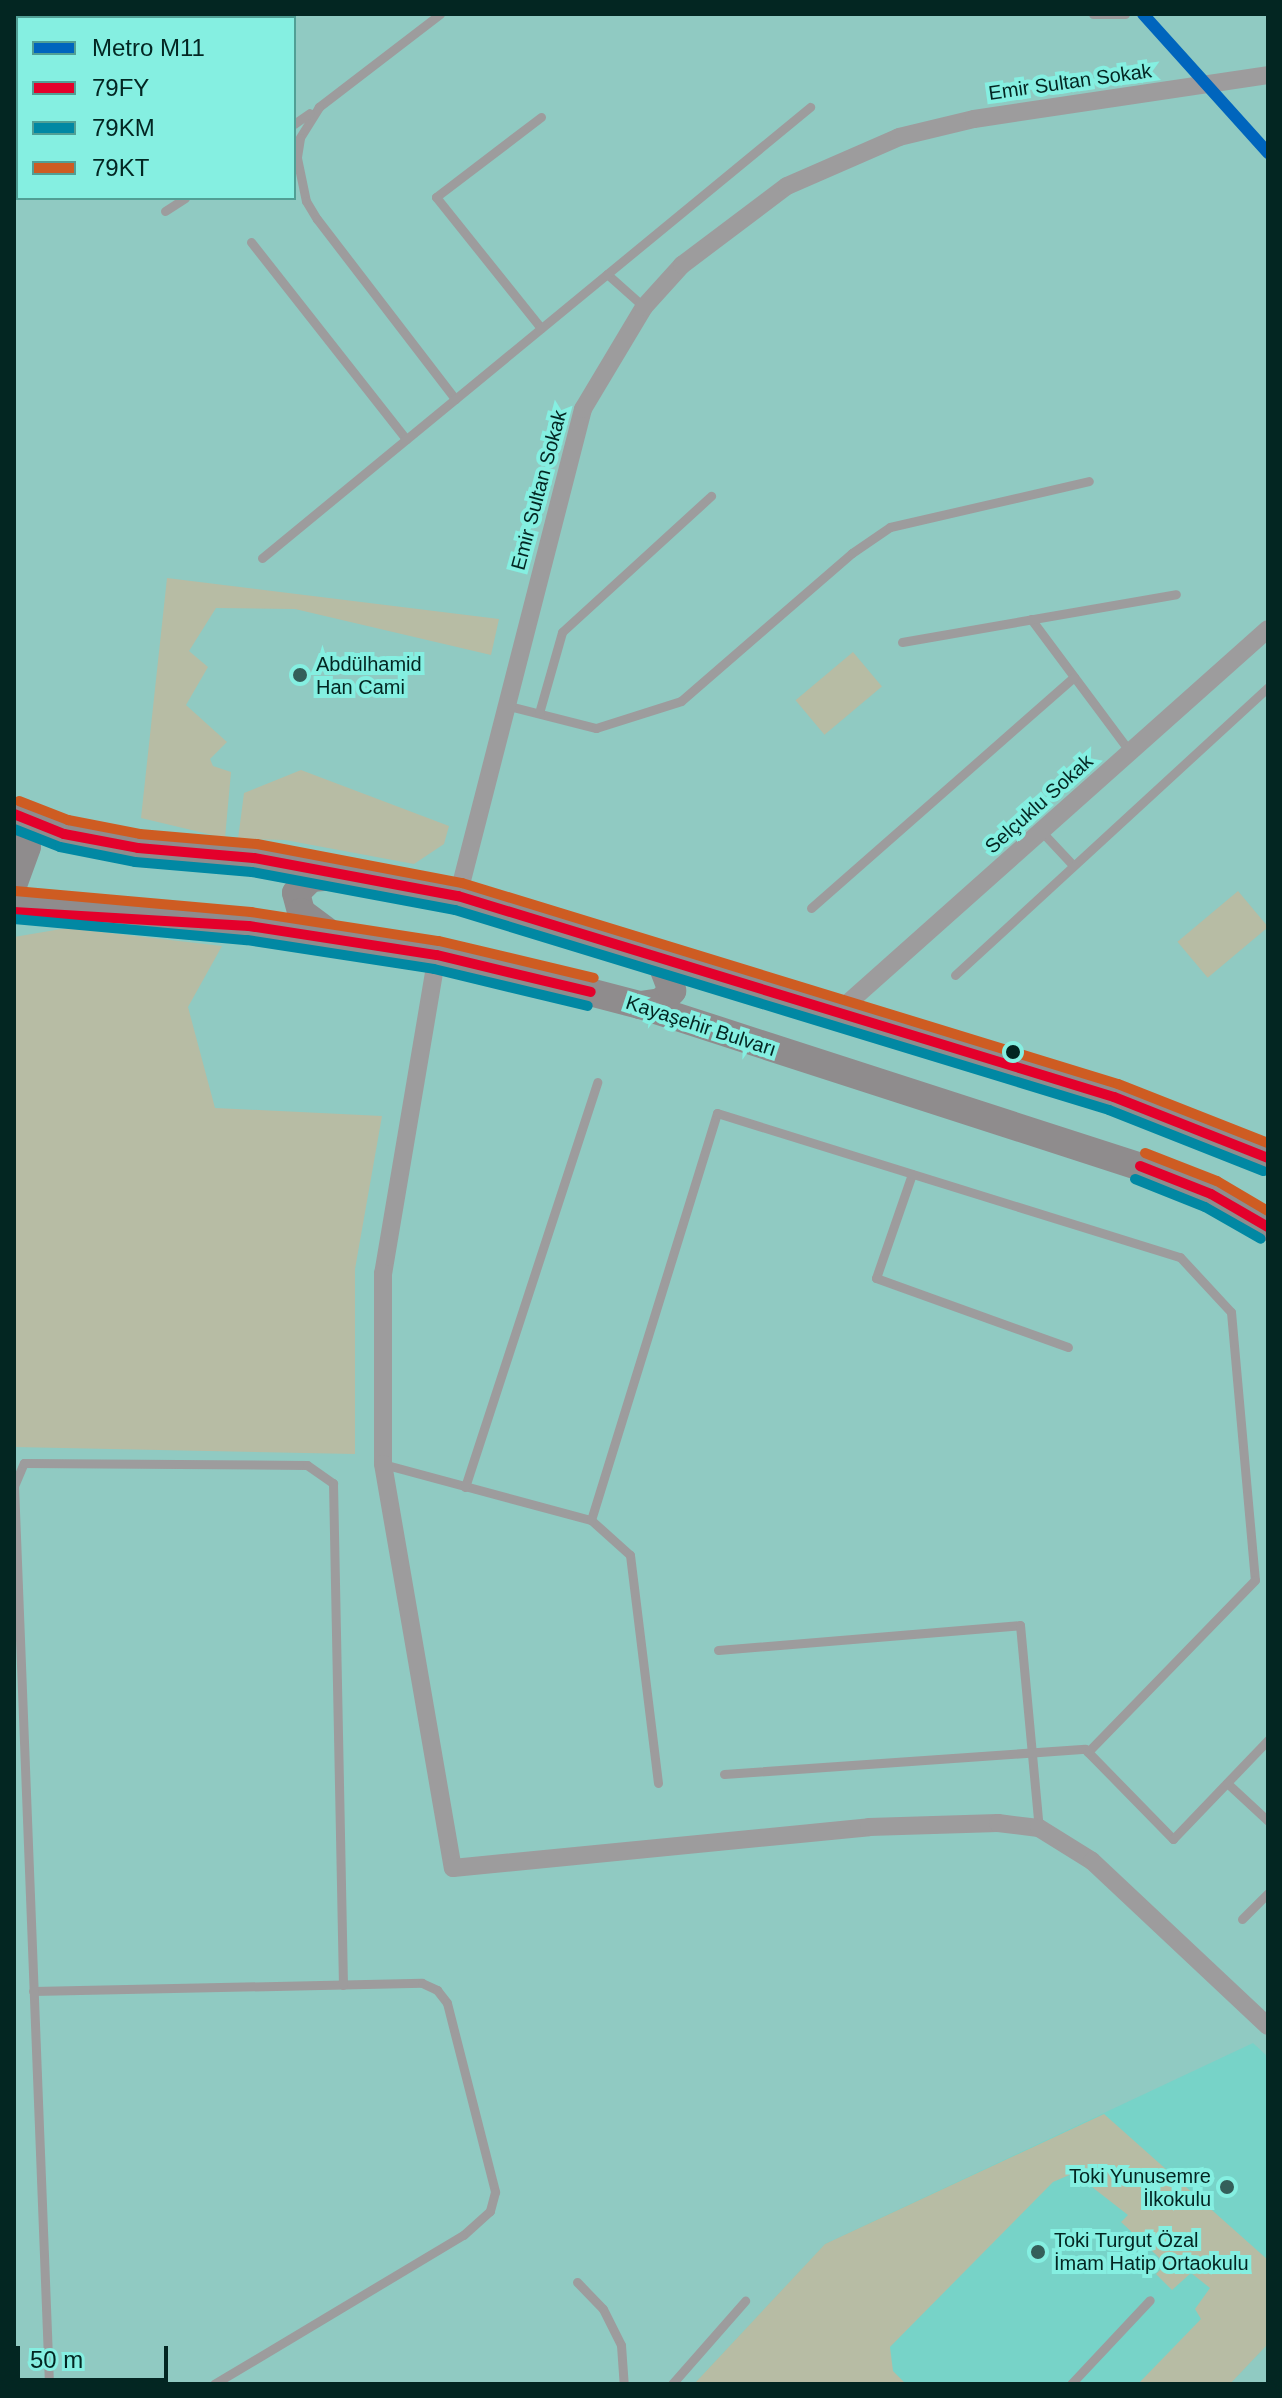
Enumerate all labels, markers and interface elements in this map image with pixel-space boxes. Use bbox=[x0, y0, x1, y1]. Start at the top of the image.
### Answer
legend bbox=[16, 16, 296, 200]
text: Metro M11 bbox=[92, 34, 205, 61]
street label: Emir Sultan Sokak bbox=[987, 59, 1153, 105]
text: 79FY bbox=[92, 74, 149, 101]
text: 79KM bbox=[92, 114, 155, 141]
text: 79KT bbox=[92, 154, 149, 181]
street label: Emir Sultan Sokak bbox=[506, 407, 572, 573]
place label: Abdülhamid Han Cami bbox=[316, 652, 422, 699]
marker: Abdülhamid Han Cami bbox=[291, 666, 309, 684]
street label: Selçuklu Sokak bbox=[980, 749, 1098, 859]
street label: Kayaşehir Bulvarı bbox=[623, 990, 779, 1062]
unlabelled marker bbox=[1005, 1044, 1021, 1060]
place label: Toki Yunusemre İlkokulu bbox=[1069, 2164, 1211, 2211]
marker: Toki Yunusemre İlkokulu bbox=[1218, 2178, 1236, 2196]
place label: Toki Turgut Özal İmam Hatip Ortaokulu bbox=[1054, 2228, 1249, 2275]
marker: Toki Turgut Özal İmam Hatip Ortaokulu bbox=[1029, 2243, 1047, 2261]
scale bar bbox=[20, 2330, 172, 2380]
text: 50 m bbox=[30, 2346, 83, 2373]

